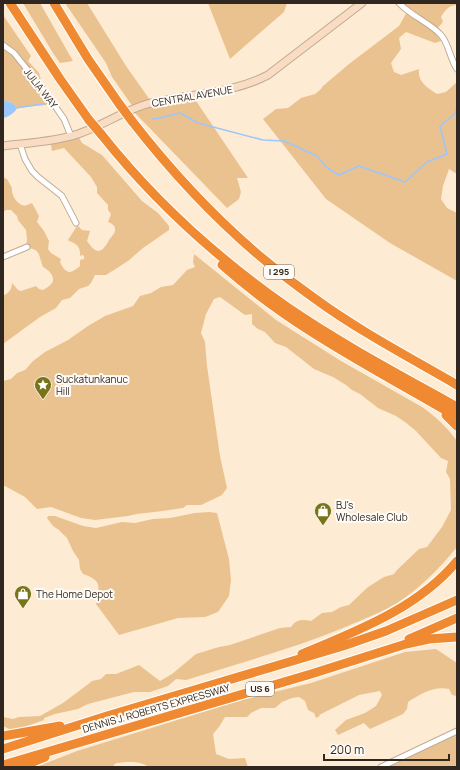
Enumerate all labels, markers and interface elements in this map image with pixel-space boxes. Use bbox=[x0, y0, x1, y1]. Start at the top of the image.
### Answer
street label: JULIA WAY bbox=[21, 65, 61, 111]
street label: CENTRAL AVENUE bbox=[150, 82, 234, 110]
road number: I 295 bbox=[264, 265, 294, 279]
place label: Suckatunkanuc Hill bbox=[56, 372, 128, 398]
place icon: Suckatunkanuc Hill bbox=[33, 375, 53, 400]
place label: BJ's Wholesale Club bbox=[336, 498, 408, 524]
shop icon: BJ's Wholesale Club bbox=[313, 501, 333, 526]
shop icon: The Home Depot bbox=[13, 584, 33, 609]
place label: The Home Depot bbox=[36, 587, 113, 601]
street label: DENNIS J. ROBERTS EXPRESSWAY bbox=[81, 680, 232, 736]
road number: US 6 bbox=[246, 682, 274, 696]
scale bar bbox=[324, 736, 449, 762]
text: 200 m bbox=[330, 741, 364, 758]

